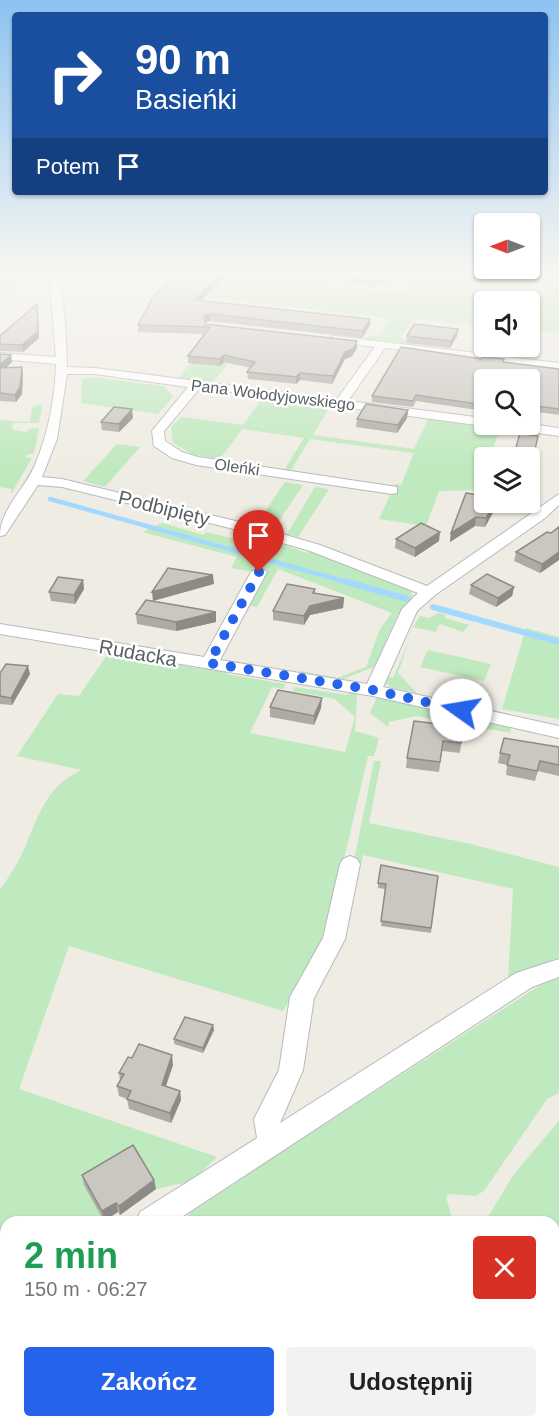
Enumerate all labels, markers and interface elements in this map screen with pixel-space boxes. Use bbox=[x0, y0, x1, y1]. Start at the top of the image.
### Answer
icon: right bbox=[36, 36, 114, 114]
text: 90 m bbox=[135, 36, 231, 83]
text: Basieńki bbox=[135, 85, 237, 115]
icon: arrive bbox=[112, 150, 145, 183]
text: Potem bbox=[36, 154, 100, 179]
north arrow bbox=[474, 213, 540, 279]
map controls bbox=[474, 213, 540, 513]
button: sound bbox=[474, 291, 540, 357]
button: search bbox=[474, 369, 540, 435]
street label: Pana Wołodyjowskiego bbox=[190, 377, 356, 414]
button: layers bbox=[474, 447, 540, 513]
street label: Oleńki bbox=[213, 455, 261, 479]
street label: Podbipięty bbox=[116, 486, 212, 530]
pin bbox=[233, 510, 284, 572]
icon: arrive bbox=[242, 519, 275, 552]
street label: Rudacka bbox=[97, 635, 180, 671]
position arrow bbox=[429, 678, 493, 742]
text: 2 min bbox=[24, 1235, 118, 1276]
button: close bbox=[473, 1236, 536, 1299]
text: 150 m · 06:27 bbox=[24, 1278, 147, 1300]
button: Zakończ bbox=[24, 1347, 274, 1416]
button: Udostępnij bbox=[286, 1347, 536, 1416]

